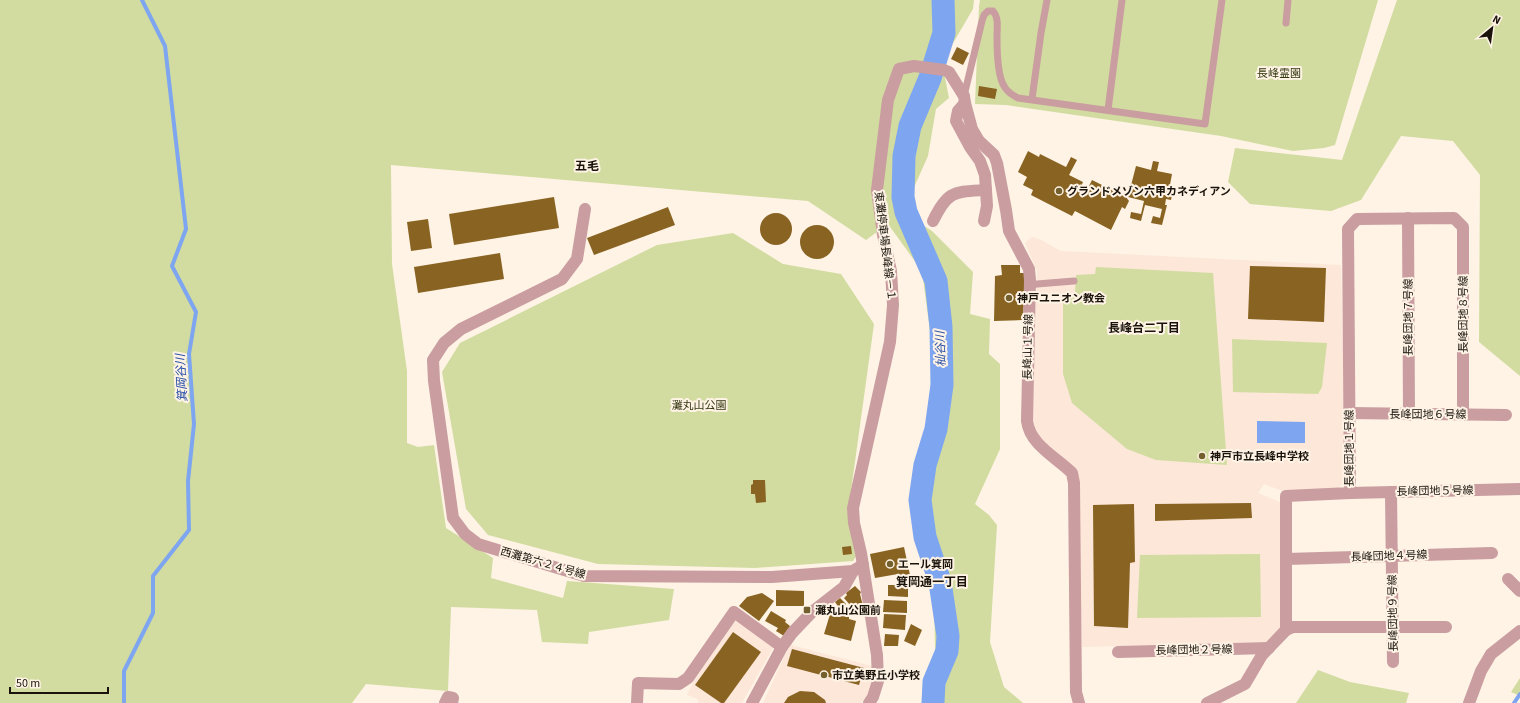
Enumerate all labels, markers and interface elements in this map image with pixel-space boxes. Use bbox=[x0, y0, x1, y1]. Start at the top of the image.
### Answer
north arrow bbox=[1472, 8, 1512, 48]
text: N bbox=[1490, 11, 1503, 28]
park label: 長峰霊園 bbox=[1257, 66, 1301, 81]
district label: 五毛 bbox=[575, 158, 599, 175]
place label: グランドメゾン六甲カネディアン bbox=[1067, 184, 1231, 199]
marker: グランドメゾン六甲カネディアン bbox=[1054, 186, 1064, 196]
street label: 東灘停車場長峰線－１ bbox=[871, 190, 899, 302]
street label: 長峰団地８号線 bbox=[1456, 276, 1471, 353]
street label: 長峰団地７号線 bbox=[1401, 279, 1416, 356]
place label: 神戸ユニオン教会 bbox=[1017, 291, 1105, 306]
marker: 神戸ユニオン教会 bbox=[1004, 293, 1014, 303]
street label: 長峰山１号線 bbox=[1020, 314, 1036, 380]
district label: 長峰台二丁目 bbox=[1108, 320, 1180, 337]
water label: 杣谷川 bbox=[932, 329, 950, 367]
water label: 箕岡谷川 bbox=[172, 352, 192, 402]
park label: 灘丸山公園 bbox=[672, 398, 727, 413]
street label: 長峰団地６号線 bbox=[1390, 407, 1467, 422]
street label: 長峰団地１号線 bbox=[1342, 410, 1357, 487]
place label: 神戸市立長峰中学校 bbox=[1210, 449, 1309, 464]
marker: 神戸市立長峰中学校 bbox=[1197, 451, 1207, 461]
street label: 長峰団地５号線 bbox=[1396, 483, 1474, 499]
street label: 西灘第六２４号線 bbox=[499, 544, 587, 582]
street label: 長峰団地４号線 bbox=[1350, 547, 1428, 565]
place label: エール箕岡 bbox=[898, 557, 953, 572]
marker: エール箕岡 bbox=[885, 559, 895, 569]
district label: 箕岡通一丁目 bbox=[896, 574, 968, 591]
street label: 長峰団地９号線 bbox=[1385, 574, 1401, 652]
place label: 灘丸山公園前 bbox=[815, 603, 881, 618]
marker: 灘丸山公園前 bbox=[802, 605, 812, 615]
street label: 長峰団地２号線 bbox=[1155, 642, 1233, 658]
place label: 市立美野丘小学校 bbox=[832, 668, 920, 683]
scale bar bbox=[10, 669, 108, 695]
marker: 市立美野丘小学校 bbox=[819, 670, 829, 680]
text: 50 m bbox=[16, 675, 40, 692]

